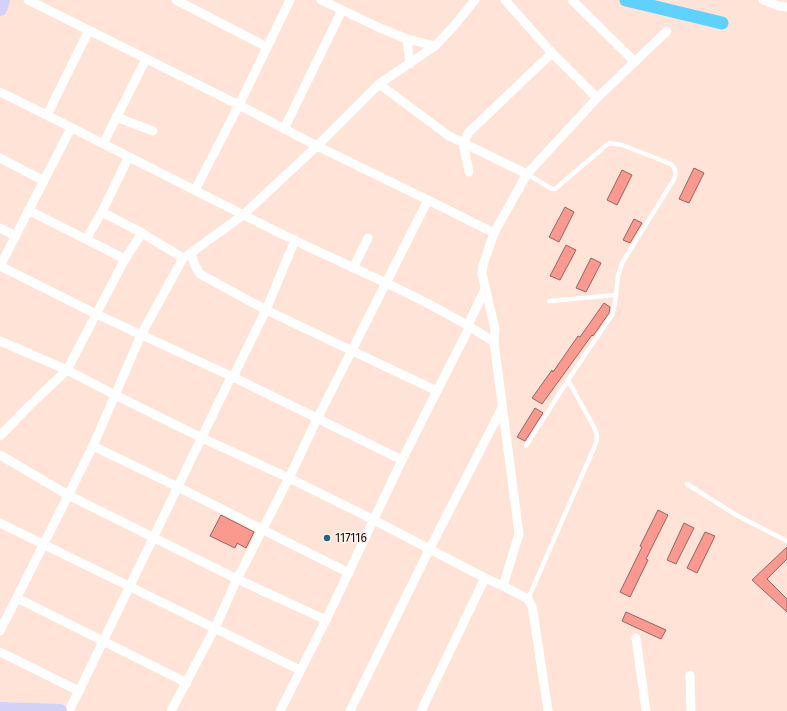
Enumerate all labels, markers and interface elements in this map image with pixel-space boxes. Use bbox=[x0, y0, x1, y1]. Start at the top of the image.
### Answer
place label: 117116 bbox=[335, 531, 367, 545]
marker: 117116 bbox=[322, 533, 332, 543]

